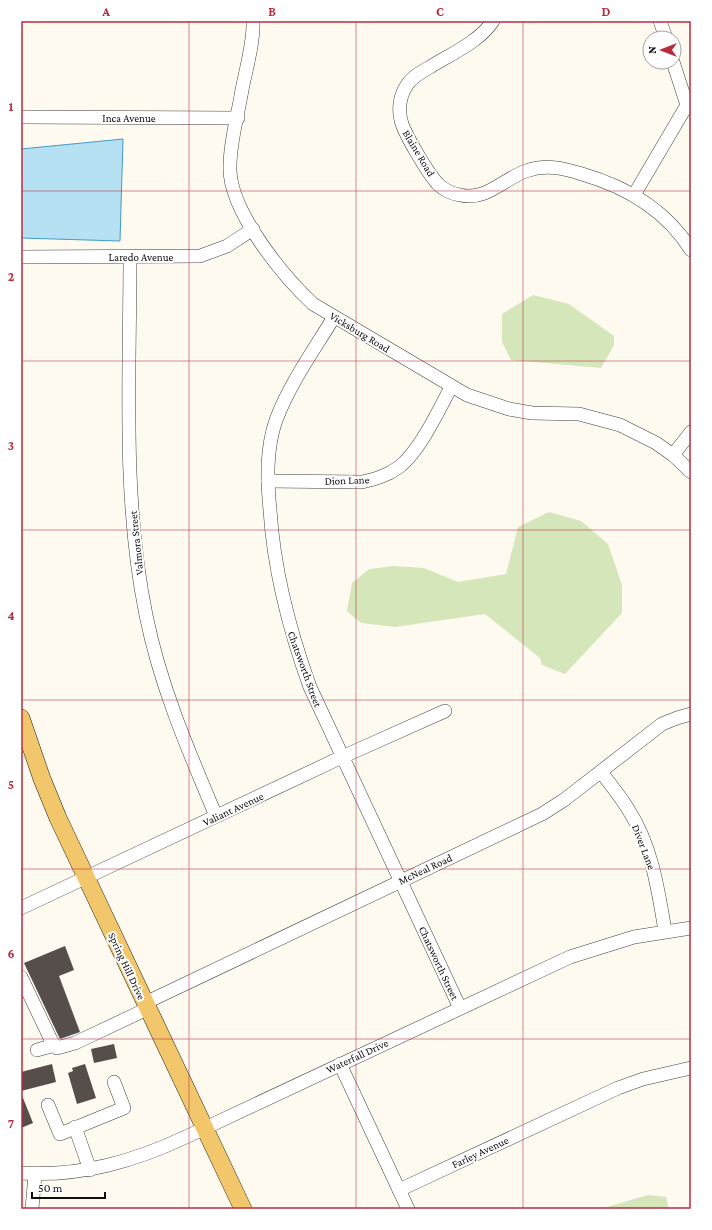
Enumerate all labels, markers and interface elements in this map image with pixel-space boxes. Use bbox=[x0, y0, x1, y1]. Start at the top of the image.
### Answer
text: A bbox=[101, 4, 110, 19]
text: B bbox=[268, 4, 276, 19]
text: C bbox=[436, 4, 444, 19]
text: D bbox=[602, 4, 611, 19]
north arrow bbox=[642, 30, 682, 70]
text: N bbox=[646, 46, 658, 54]
text: 1 bbox=[9, 99, 14, 114]
street label: Inca Avenue bbox=[102, 112, 156, 124]
street label: Blaine Road bbox=[400, 128, 438, 179]
street label: Laredo Avenue bbox=[109, 251, 174, 263]
text: 2 bbox=[8, 269, 15, 284]
street label: Vicksburg Road bbox=[327, 309, 392, 356]
text: 3 bbox=[8, 438, 14, 453]
street label: Dion Lane bbox=[324, 473, 370, 487]
street label: Valmora Street bbox=[127, 510, 145, 576]
text: 4 bbox=[7, 608, 15, 623]
street label: Chatsworth Street bbox=[286, 629, 324, 709]
text: 5 bbox=[8, 777, 14, 792]
street label: Valiant Avenue bbox=[201, 790, 265, 828]
street label: Diver Lane bbox=[630, 823, 658, 871]
street label: McNeal Road bbox=[396, 851, 454, 887]
street label: Chatsworth Street bbox=[417, 924, 461, 1002]
street label: Spring Hill Drive bbox=[105, 930, 148, 1002]
text: 6 bbox=[7, 946, 15, 961]
street label: Waterfall Drive bbox=[324, 1036, 390, 1076]
text: 7 bbox=[8, 1116, 14, 1131]
street label: Farley Avenue bbox=[450, 1134, 511, 1171]
scale bar bbox=[32, 1174, 105, 1200]
text: 50 m bbox=[38, 1181, 63, 1195]

